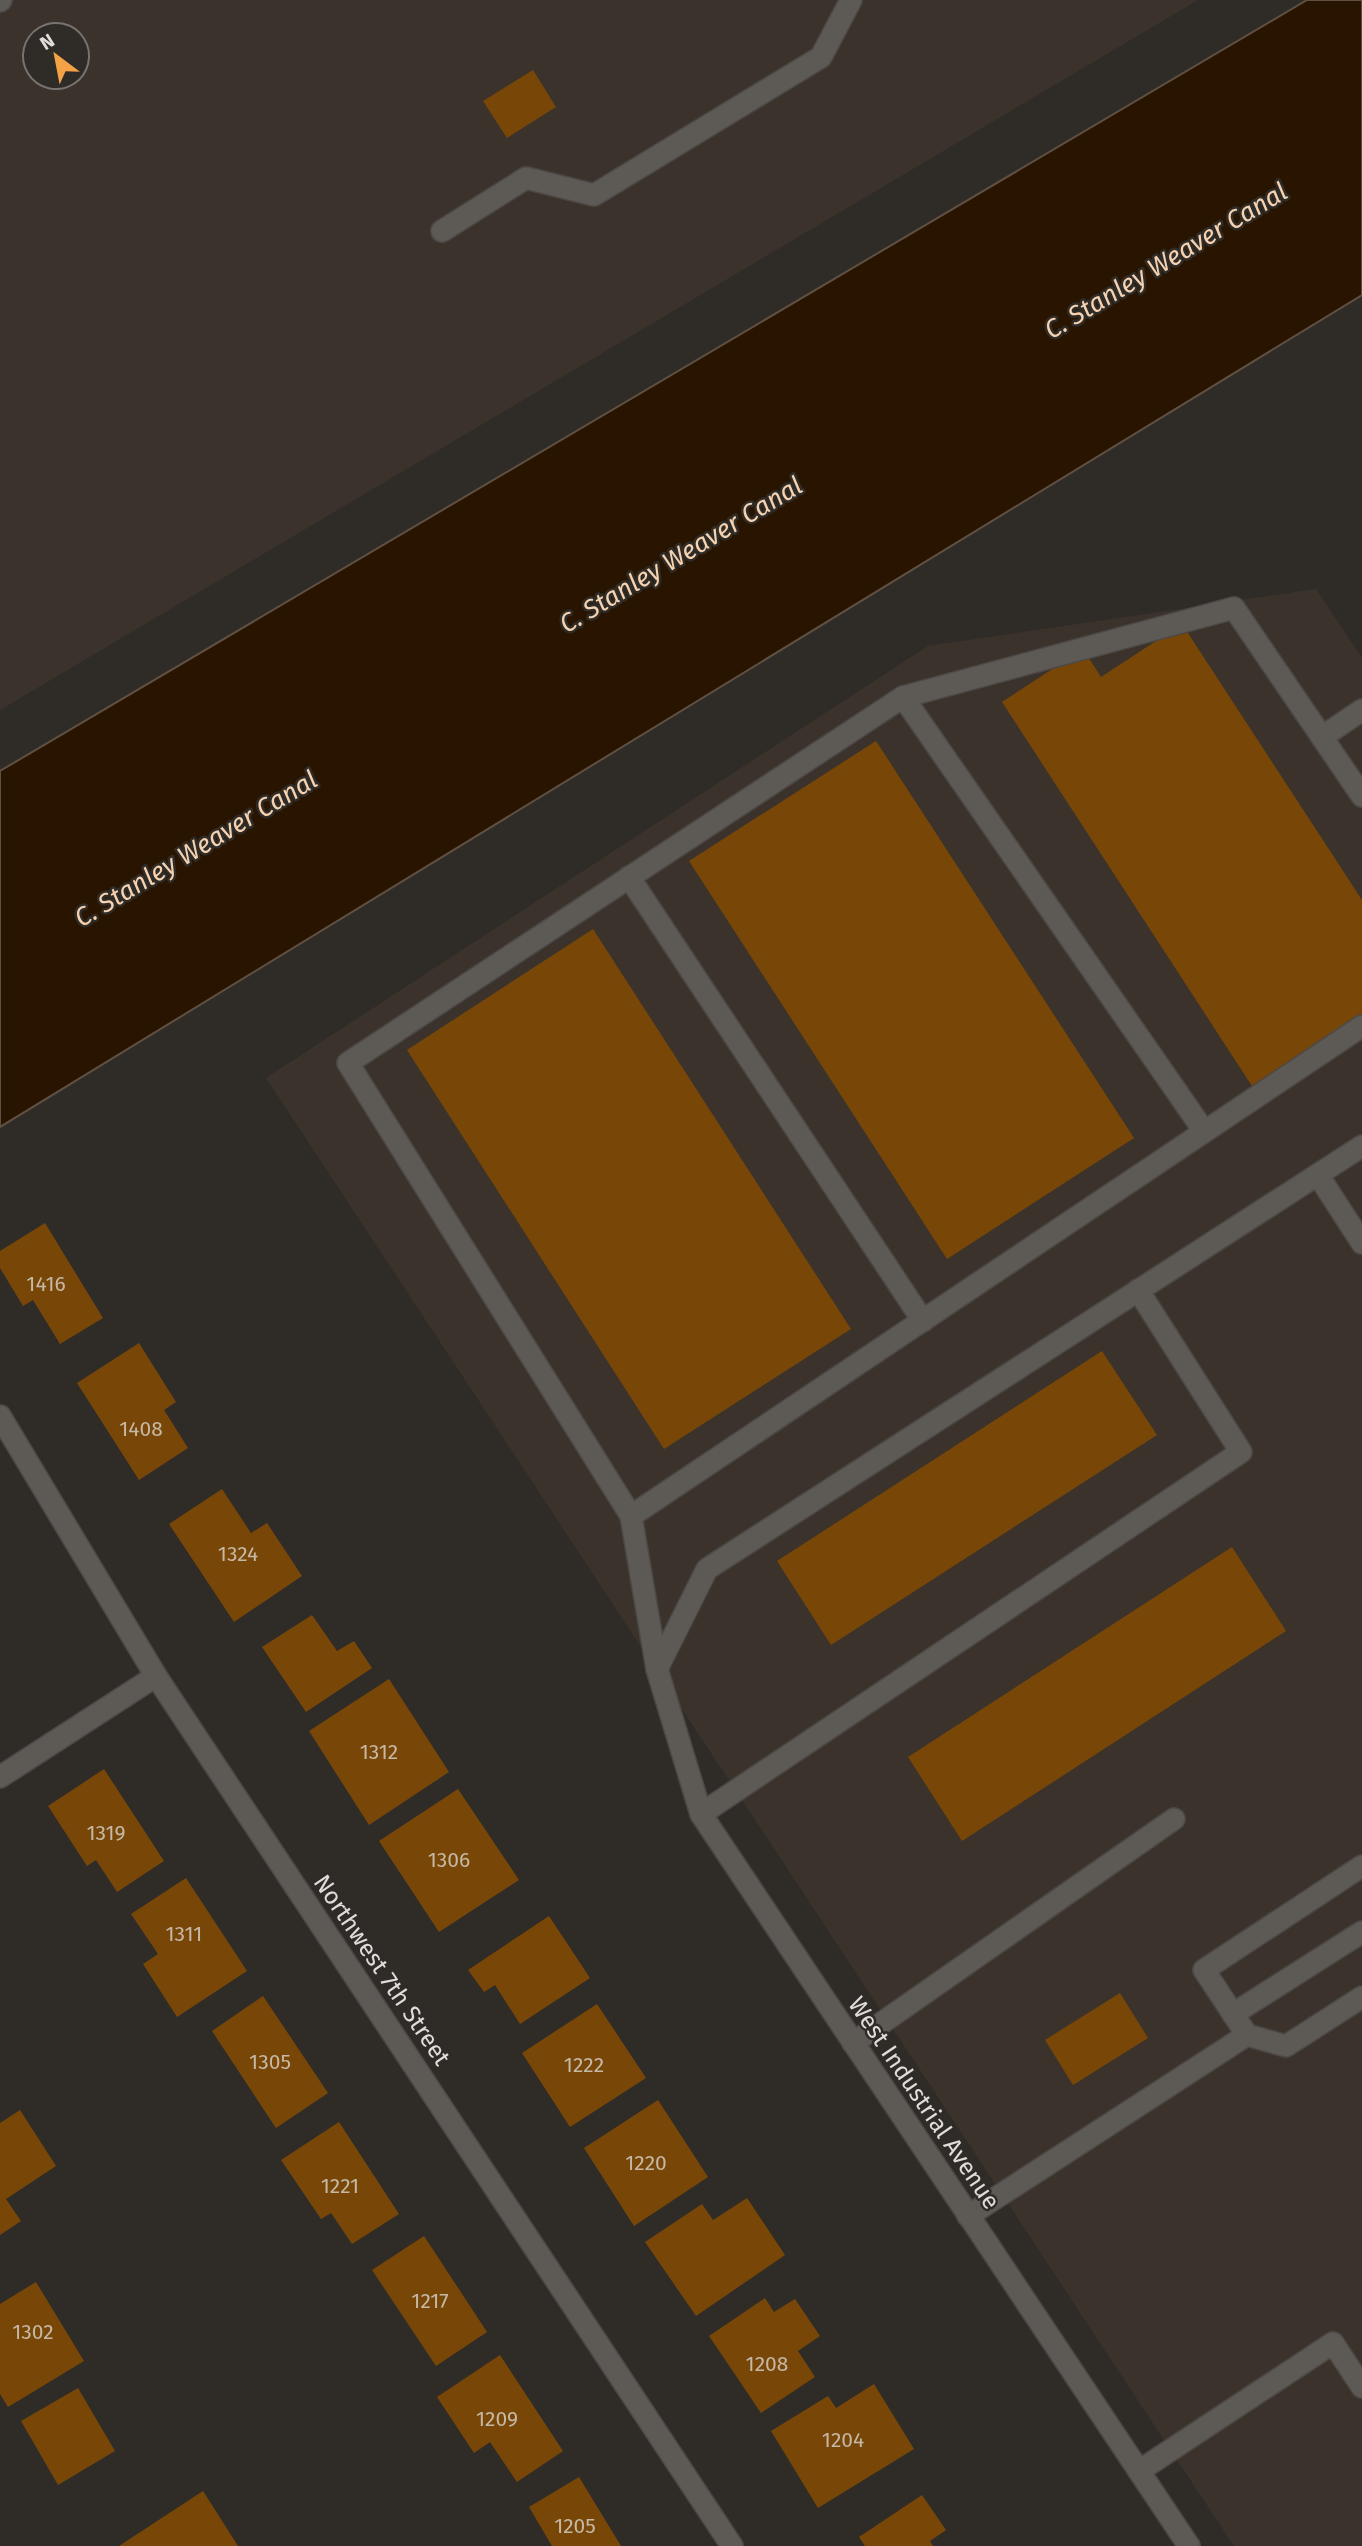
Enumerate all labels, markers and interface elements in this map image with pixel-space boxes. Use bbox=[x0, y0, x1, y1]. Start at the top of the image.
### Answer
north arrow bbox=[21, 21, 91, 91]
text: N bbox=[36, 29, 59, 55]
water label: C. Stanley Weaver Canal bbox=[1039, 176, 1293, 346]
water label: C. Stanley Weaver Canal bbox=[554, 470, 808, 640]
water label: C. Stanley Weaver Canal bbox=[69, 764, 323, 934]
house number: 1416 bbox=[26, 1271, 66, 1297]
house number: 1408 bbox=[119, 1416, 163, 1442]
house number: 1324 bbox=[218, 1541, 258, 1567]
house number: 1312 bbox=[360, 1739, 398, 1765]
house number: 1319 bbox=[86, 1820, 126, 1846]
house number: 1306 bbox=[428, 1847, 470, 1873]
street label: Northwest 7th Street bbox=[308, 1869, 456, 2071]
house number: 1311 bbox=[166, 1921, 202, 1947]
street label: West Industrial Avenue bbox=[842, 1991, 1006, 2215]
house number: 1305 bbox=[249, 2049, 291, 2075]
house number: 1222 bbox=[564, 2052, 604, 2078]
house number: 1220 bbox=[625, 2150, 667, 2176]
house number: 1221 bbox=[321, 2173, 359, 2199]
house number: 1217 bbox=[411, 2288, 449, 2314]
house number: 1302 bbox=[12, 2319, 54, 2345]
house number: 1208 bbox=[746, 2351, 788, 2377]
house number: 1209 bbox=[476, 2406, 518, 2432]
house number: 1204 bbox=[822, 2427, 864, 2453]
house number: 1205 bbox=[554, 2513, 596, 2539]

